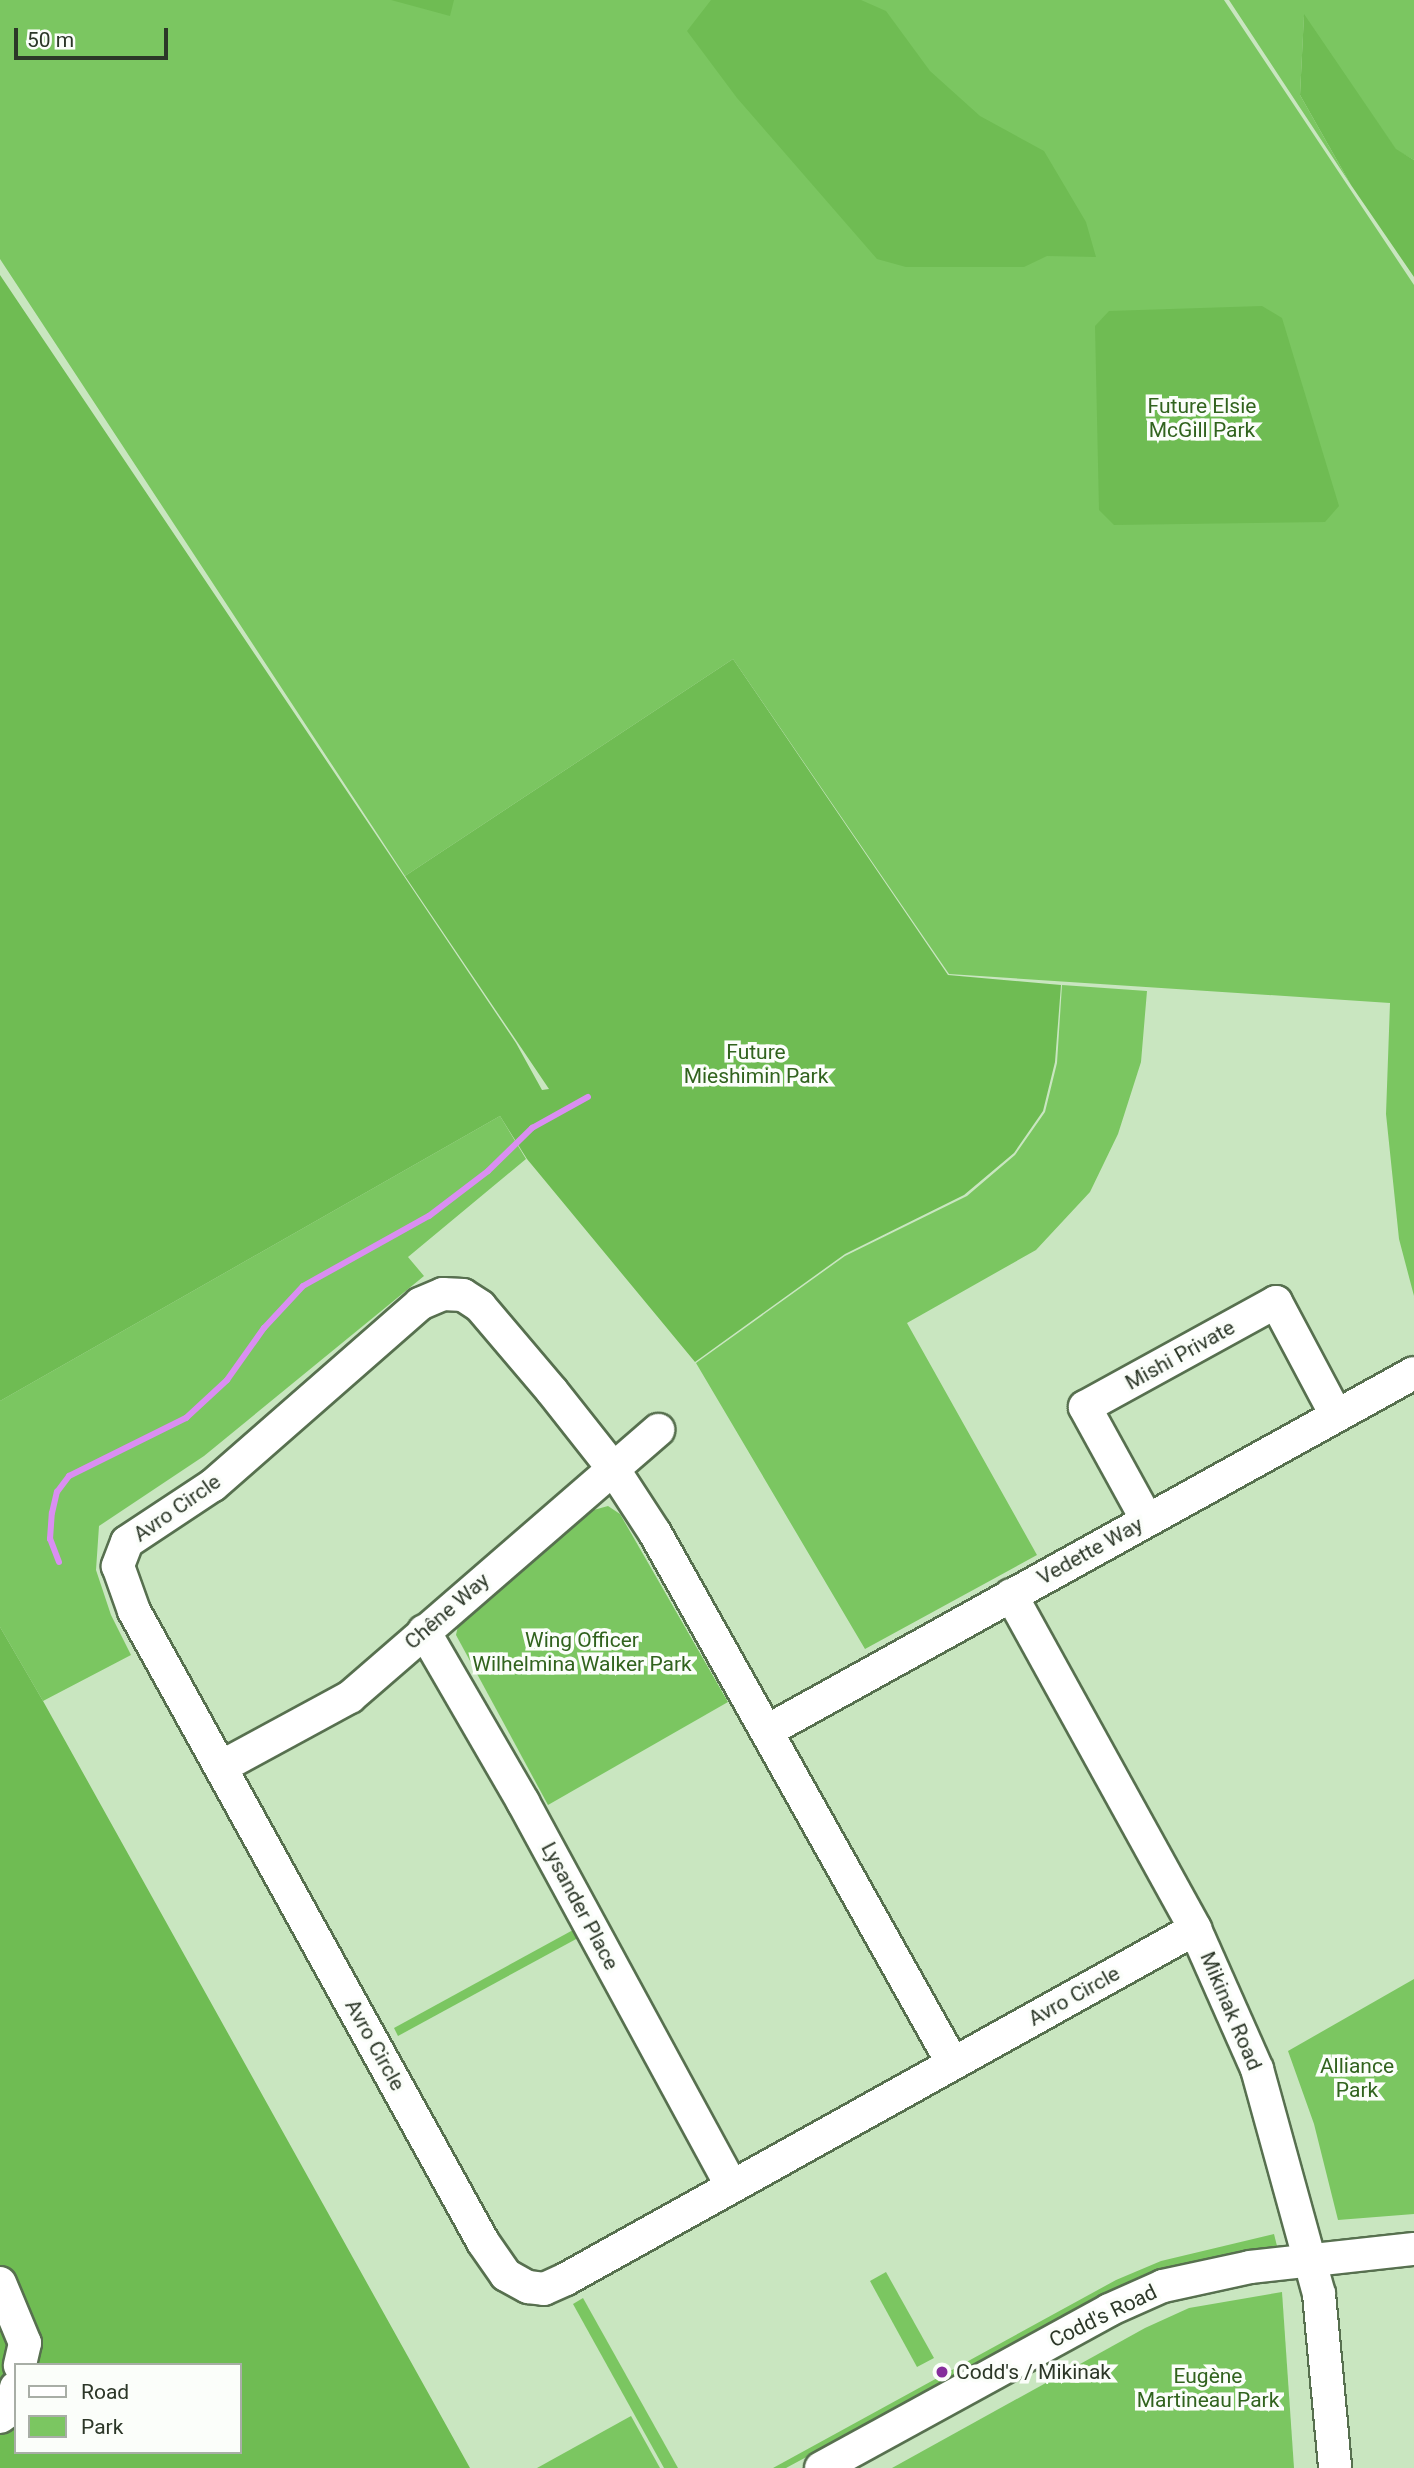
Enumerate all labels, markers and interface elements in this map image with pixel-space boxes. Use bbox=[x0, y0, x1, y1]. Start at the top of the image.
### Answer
scale bar bbox=[18, 14, 172, 58]
text: 50 m bbox=[27, 28, 74, 52]
park label: Future Elsie McGill Park bbox=[1148, 393, 1256, 443]
park label: Future Mieshimin Park bbox=[684, 1039, 828, 1089]
street label: Mishi Private bbox=[1121, 1315, 1239, 1395]
street label: Avro Circle bbox=[129, 1469, 225, 1547]
street label: Vedette Way bbox=[1033, 1512, 1147, 1590]
street label: Chêne Way bbox=[400, 1567, 494, 1655]
park label: Wing Officer Wilhelmina Walker Park bbox=[472, 1627, 692, 1677]
street label: Lysander Place bbox=[536, 1838, 624, 1974]
street label: Mikinak Road bbox=[1195, 1948, 1267, 2074]
street label: Avro Circle bbox=[1024, 1961, 1124, 2031]
street label: Avro Circle bbox=[340, 1995, 410, 2095]
park label: Alliance Park bbox=[1320, 2053, 1394, 2103]
street label: Codd's Road bbox=[1045, 2279, 1161, 2353]
place label: Codd's / Mikinak bbox=[956, 2359, 1111, 2385]
legend bbox=[14, 2363, 242, 2454]
park label: Eugène Martineau Park bbox=[1137, 2363, 1279, 2413]
marker: Codd's / Mikinak bbox=[934, 2364, 950, 2380]
text: Road bbox=[81, 2380, 129, 2404]
text: Park bbox=[81, 2415, 123, 2439]

